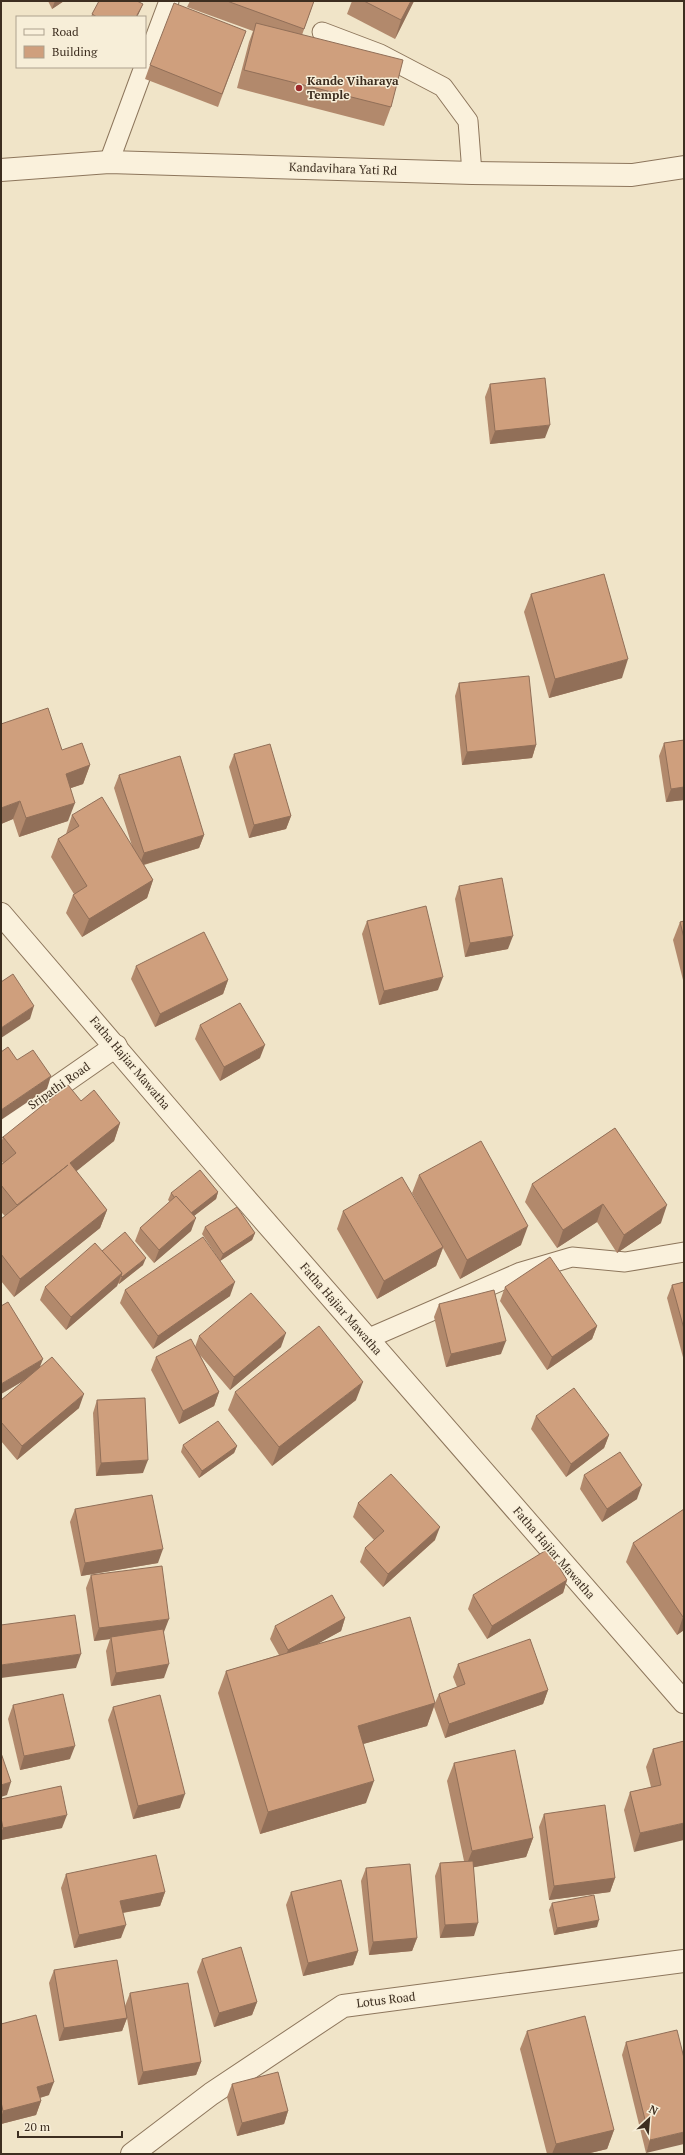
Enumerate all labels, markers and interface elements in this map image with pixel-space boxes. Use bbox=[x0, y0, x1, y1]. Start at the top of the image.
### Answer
legend bbox=[16, 16, 146, 68]
text: Road bbox=[52, 24, 79, 39]
text: Building bbox=[52, 44, 98, 59]
place label: Kande Viharaya Temple bbox=[307, 73, 399, 102]
marker: Kande Viharaya Temple bbox=[294, 83, 304, 93]
street label: Kandavihara Yati Rd bbox=[289, 159, 398, 178]
street label: Fatha Hajiar Mawatha bbox=[87, 1013, 174, 1112]
street label: Sripathi Road bbox=[25, 1059, 93, 1112]
street label: Fatha Hajiar Mawatha bbox=[297, 1259, 386, 1358]
street label: Fatha Hajiar Mawatha bbox=[510, 1503, 599, 1602]
street label: Lotus Road bbox=[356, 1988, 417, 2011]
north arrow bbox=[629, 2099, 669, 2139]
text: N bbox=[647, 2102, 661, 2118]
scale bar bbox=[18, 2113, 122, 2139]
text: 20 m bbox=[24, 2119, 51, 2134]

